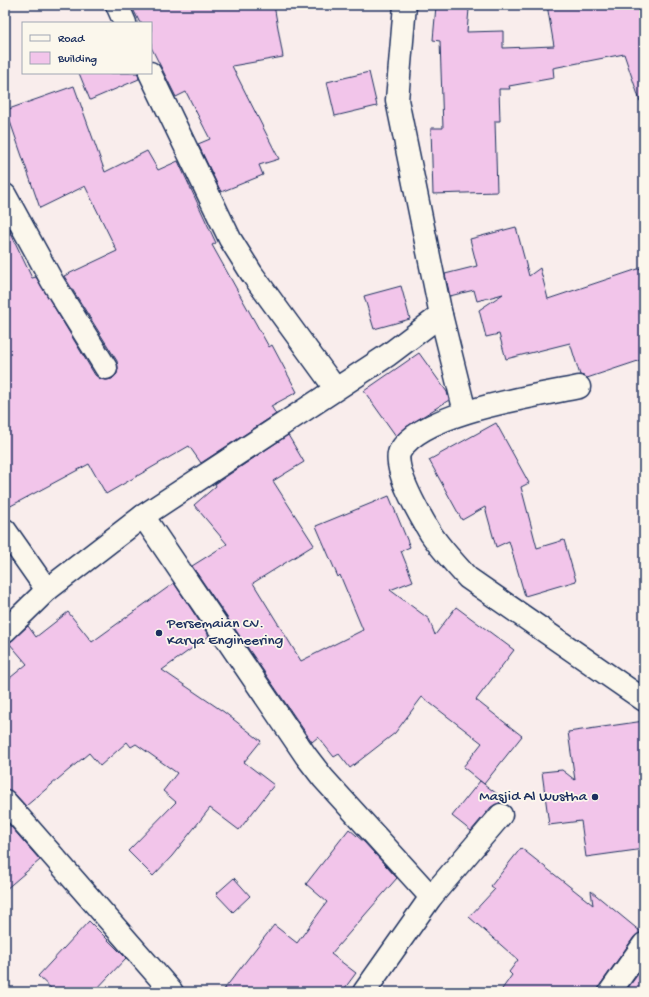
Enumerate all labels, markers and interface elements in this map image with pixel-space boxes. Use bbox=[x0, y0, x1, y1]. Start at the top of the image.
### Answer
legend bbox=[22, 22, 152, 74]
text: Road bbox=[58, 33, 85, 47]
text: Building bbox=[57, 53, 97, 67]
place label: Persemaian CV. Karya Engineering bbox=[166, 615, 283, 650]
marker: Persemaian CV. Karya Engineering bbox=[154, 628, 164, 638]
place label: Masjid Al Wustha bbox=[479, 788, 588, 806]
marker: Masjid Al Wustha bbox=[590, 792, 600, 802]

